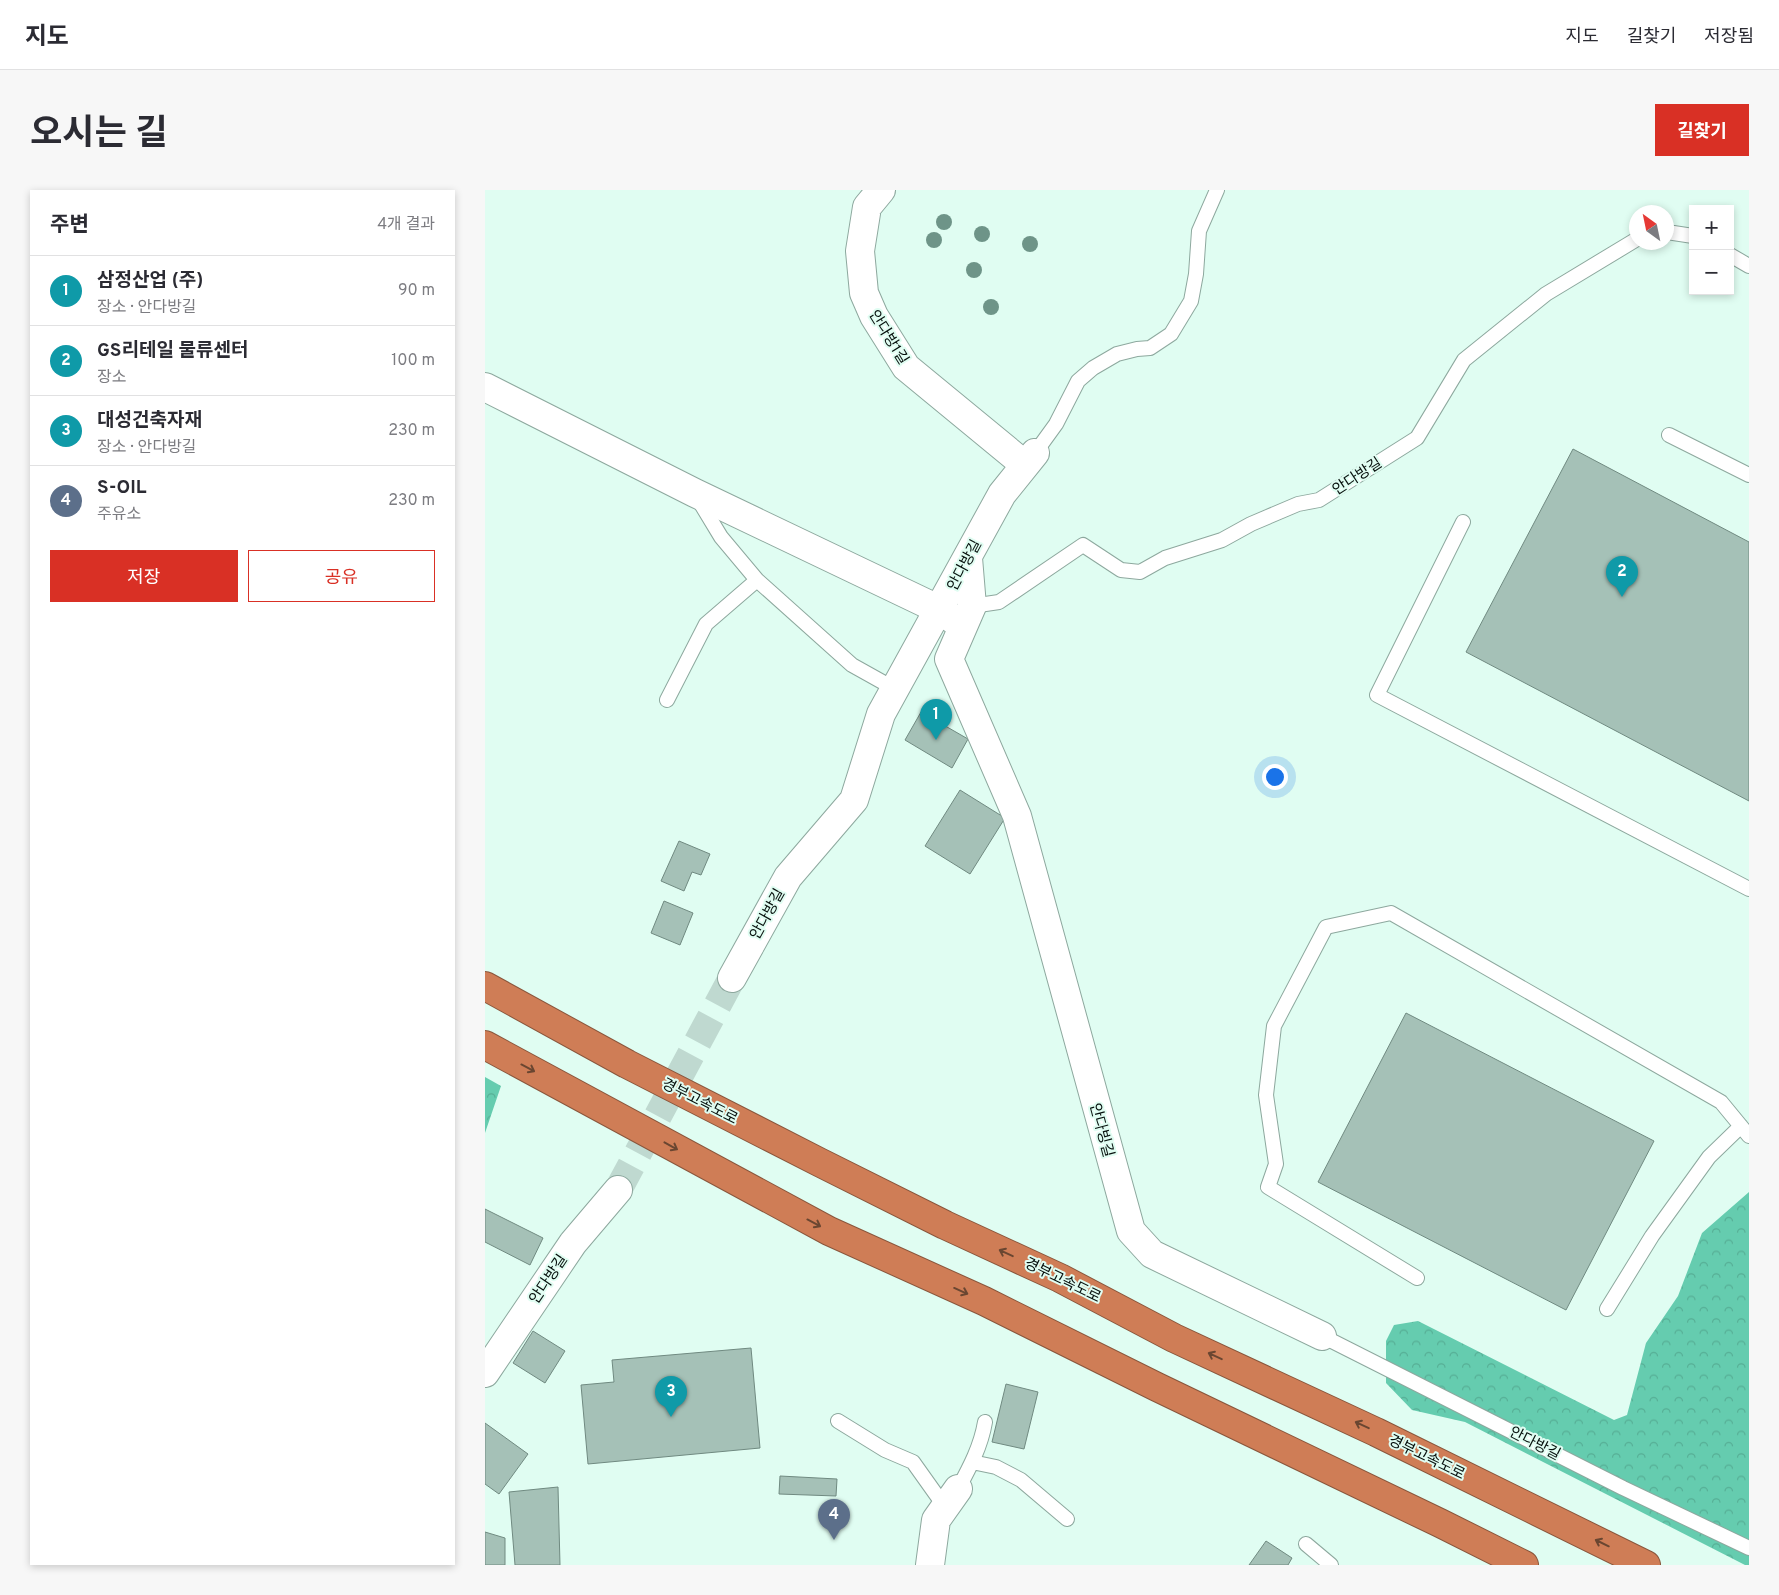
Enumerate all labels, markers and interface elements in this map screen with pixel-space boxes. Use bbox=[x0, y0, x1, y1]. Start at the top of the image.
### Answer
text: 지도 bbox=[25, 23, 69, 53]
text: 지도 bbox=[1566, 26, 1599, 49]
text: 길찾기 bbox=[1627, 26, 1676, 49]
text: 저장됨 bbox=[1704, 26, 1754, 49]
button: 길찾기 bbox=[1655, 104, 1749, 156]
text: 오시는 길 bbox=[30, 113, 168, 157]
north arrow bbox=[1629, 205, 1674, 250]
map controls bbox=[1689, 205, 1734, 295]
button: + bbox=[1689, 205, 1734, 250]
text: 주변 bbox=[50, 212, 89, 239]
text: 4개 결과 bbox=[377, 215, 435, 235]
button: − bbox=[1689, 250, 1734, 295]
text: 삼정산업 (주) bbox=[97, 269, 203, 293]
text: 1 bbox=[63, 281, 69, 301]
text: 90 m bbox=[398, 281, 435, 301]
text: 장소 · 안다방길 bbox=[97, 298, 196, 318]
street label: 안다방1길 bbox=[864, 307, 912, 369]
text: GS리테일 물류센터 bbox=[97, 339, 249, 363]
text: 2 bbox=[61, 351, 71, 371]
text: 100 m bbox=[391, 351, 435, 371]
text: 장소 bbox=[97, 368, 126, 388]
text: 대성건축자재 bbox=[97, 409, 202, 433]
text: 3 bbox=[61, 421, 71, 441]
text: 230 m bbox=[388, 421, 435, 441]
text: 장소 · 안다방길 bbox=[97, 438, 196, 458]
street label: 안다방길 bbox=[1329, 454, 1386, 500]
text: S-OIL bbox=[97, 476, 147, 500]
text: 4 bbox=[61, 491, 71, 511]
text: 230 m bbox=[388, 491, 435, 511]
text: 주유소 bbox=[97, 505, 141, 525]
street label: 안다방길 bbox=[944, 537, 987, 595]
button: 저장 bbox=[50, 550, 238, 602]
button: 공유 bbox=[248, 550, 435, 602]
pin: 2 bbox=[1606, 556, 1638, 597]
pin: 1 bbox=[920, 699, 952, 740]
your location bbox=[1262, 764, 1288, 790]
street label: 안다방길 bbox=[747, 886, 790, 943]
one-way arrow bbox=[520, 1064, 535, 1073]
street label: 경부고속도로 bbox=[658, 1075, 741, 1130]
street label: 안다빙길 bbox=[1084, 1101, 1117, 1160]
one-way arrow bbox=[663, 1141, 677, 1151]
one-way arrow bbox=[806, 1218, 821, 1228]
one-way arrow bbox=[999, 1248, 1014, 1258]
street label: 안다방길 bbox=[526, 1252, 573, 1308]
street label: 경부고속도로 bbox=[1021, 1255, 1104, 1308]
one-way arrow bbox=[953, 1286, 968, 1296]
one-way arrow bbox=[1208, 1351, 1223, 1361]
pin: 3 bbox=[655, 1376, 687, 1417]
one-way arrow bbox=[1355, 1420, 1370, 1429]
street label: 안다방길 bbox=[1505, 1423, 1563, 1465]
street label: 경부고속도로 bbox=[1385, 1432, 1468, 1485]
pin: 4 bbox=[818, 1499, 850, 1540]
one-way arrow bbox=[1595, 1538, 1610, 1548]

